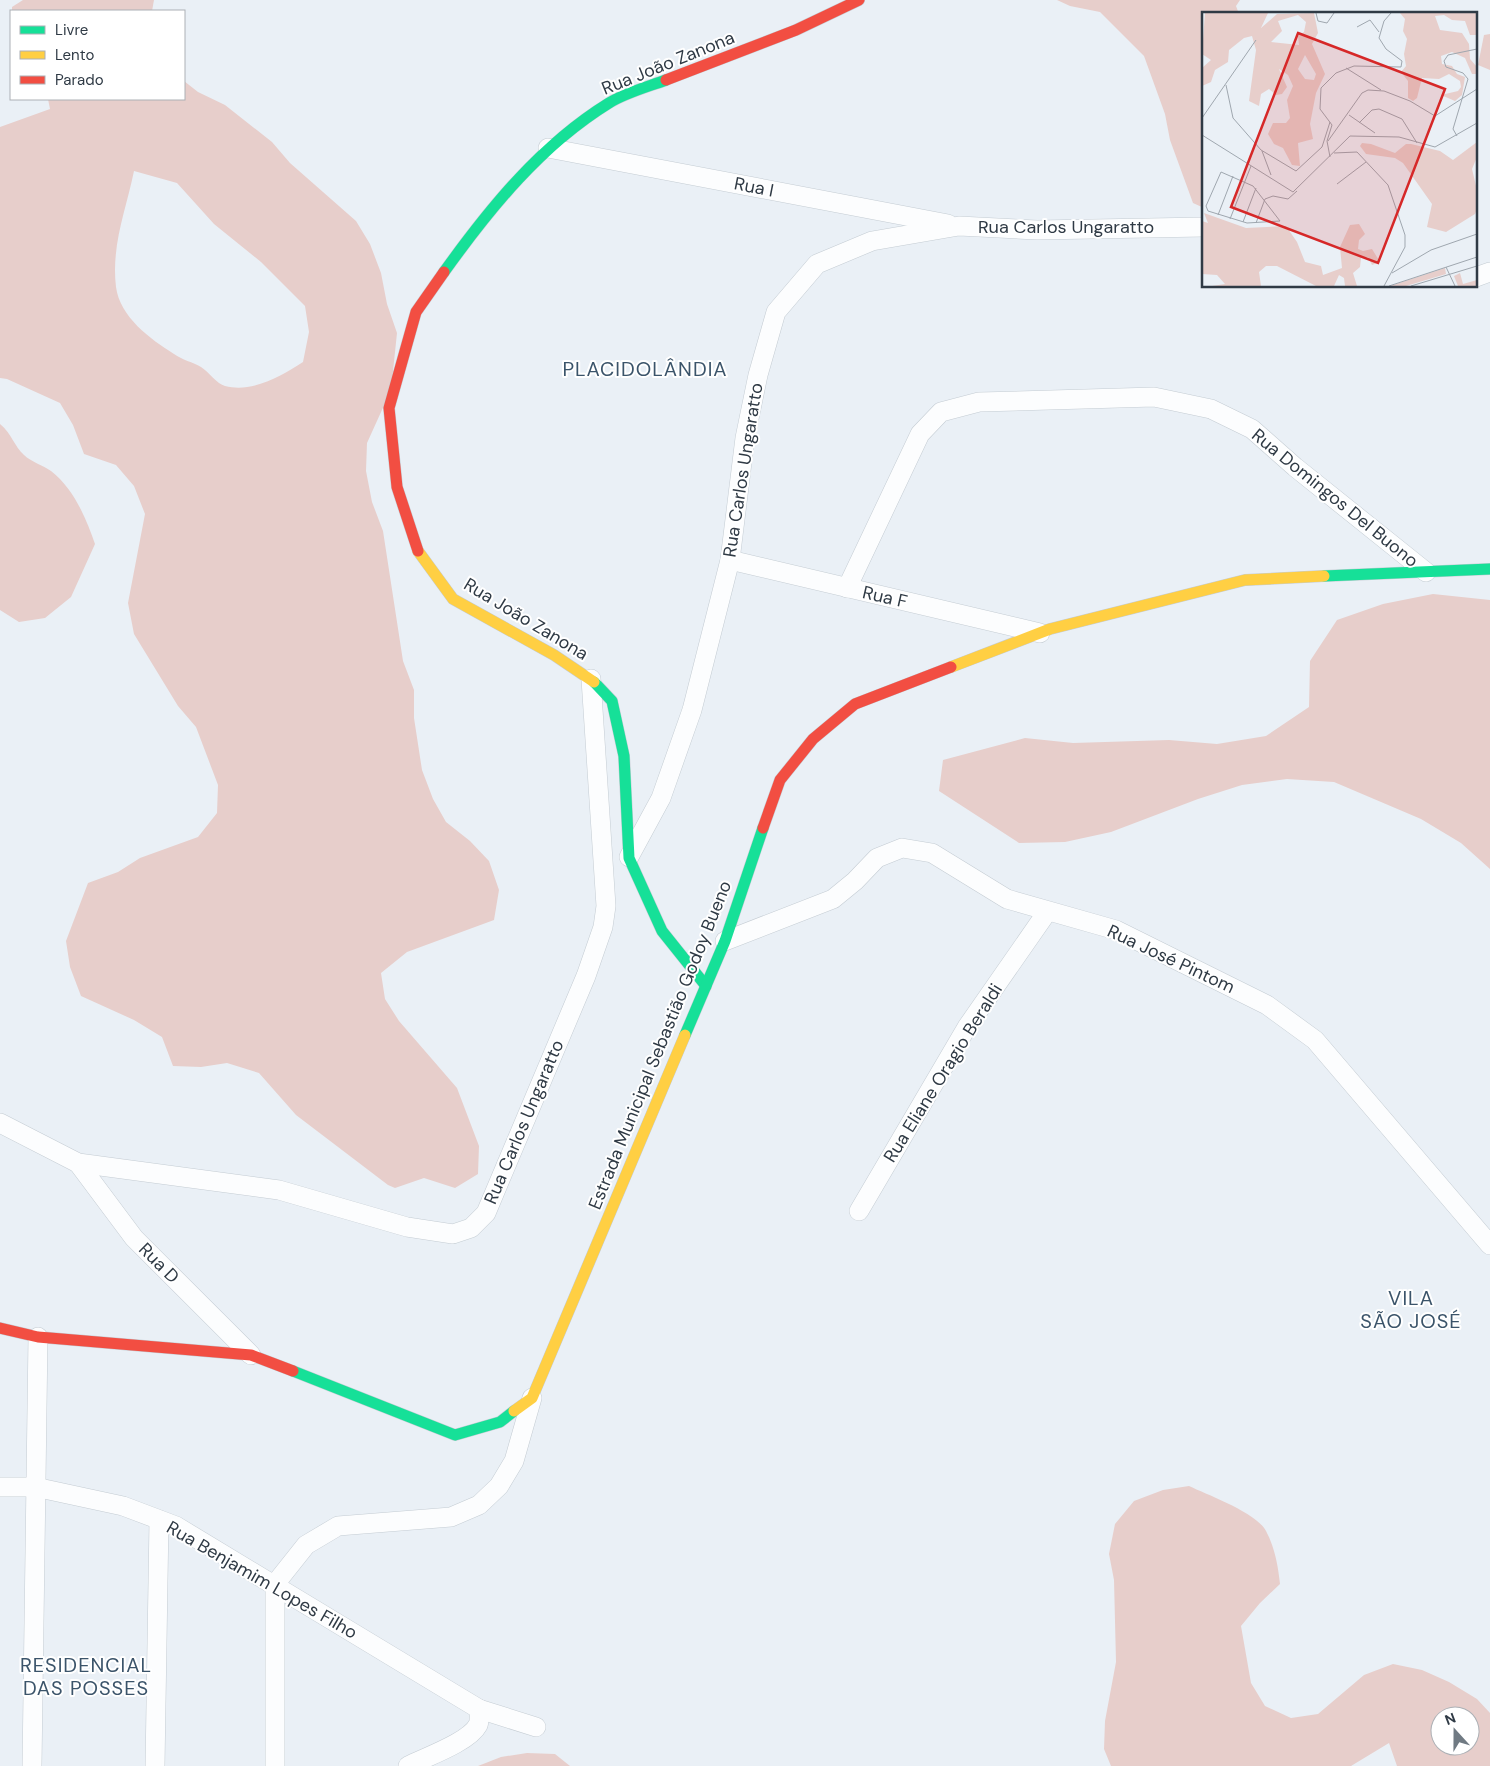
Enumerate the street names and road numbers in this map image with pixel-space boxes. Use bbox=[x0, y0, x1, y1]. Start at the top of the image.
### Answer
street label: Rua João Zanona bbox=[598, 25, 738, 101]
street label: Rua I bbox=[732, 171, 776, 203]
street label: Rua Carlos Ungaratto bbox=[978, 215, 1154, 239]
street label: Rua Carlos Ungaratto bbox=[717, 381, 769, 559]
street label: Rua Domingos Del Buono bbox=[1247, 423, 1423, 573]
street label: Rua João Zanona bbox=[459, 572, 593, 666]
street label: Rua F bbox=[860, 580, 910, 614]
street label: Estrada Municipal Sebastião Godoy Bueno bbox=[583, 877, 737, 1213]
street label: Rua José Pintom bbox=[1103, 919, 1239, 999]
street label: Rua Eliane Oragio Beraldi bbox=[878, 979, 1008, 1167]
street label: Rua Carlos Ungaratto bbox=[479, 1036, 569, 1208]
street label: Rua D bbox=[134, 1238, 184, 1288]
street label: Rua Benjamim Lopes Filho bbox=[162, 1515, 362, 1645]

